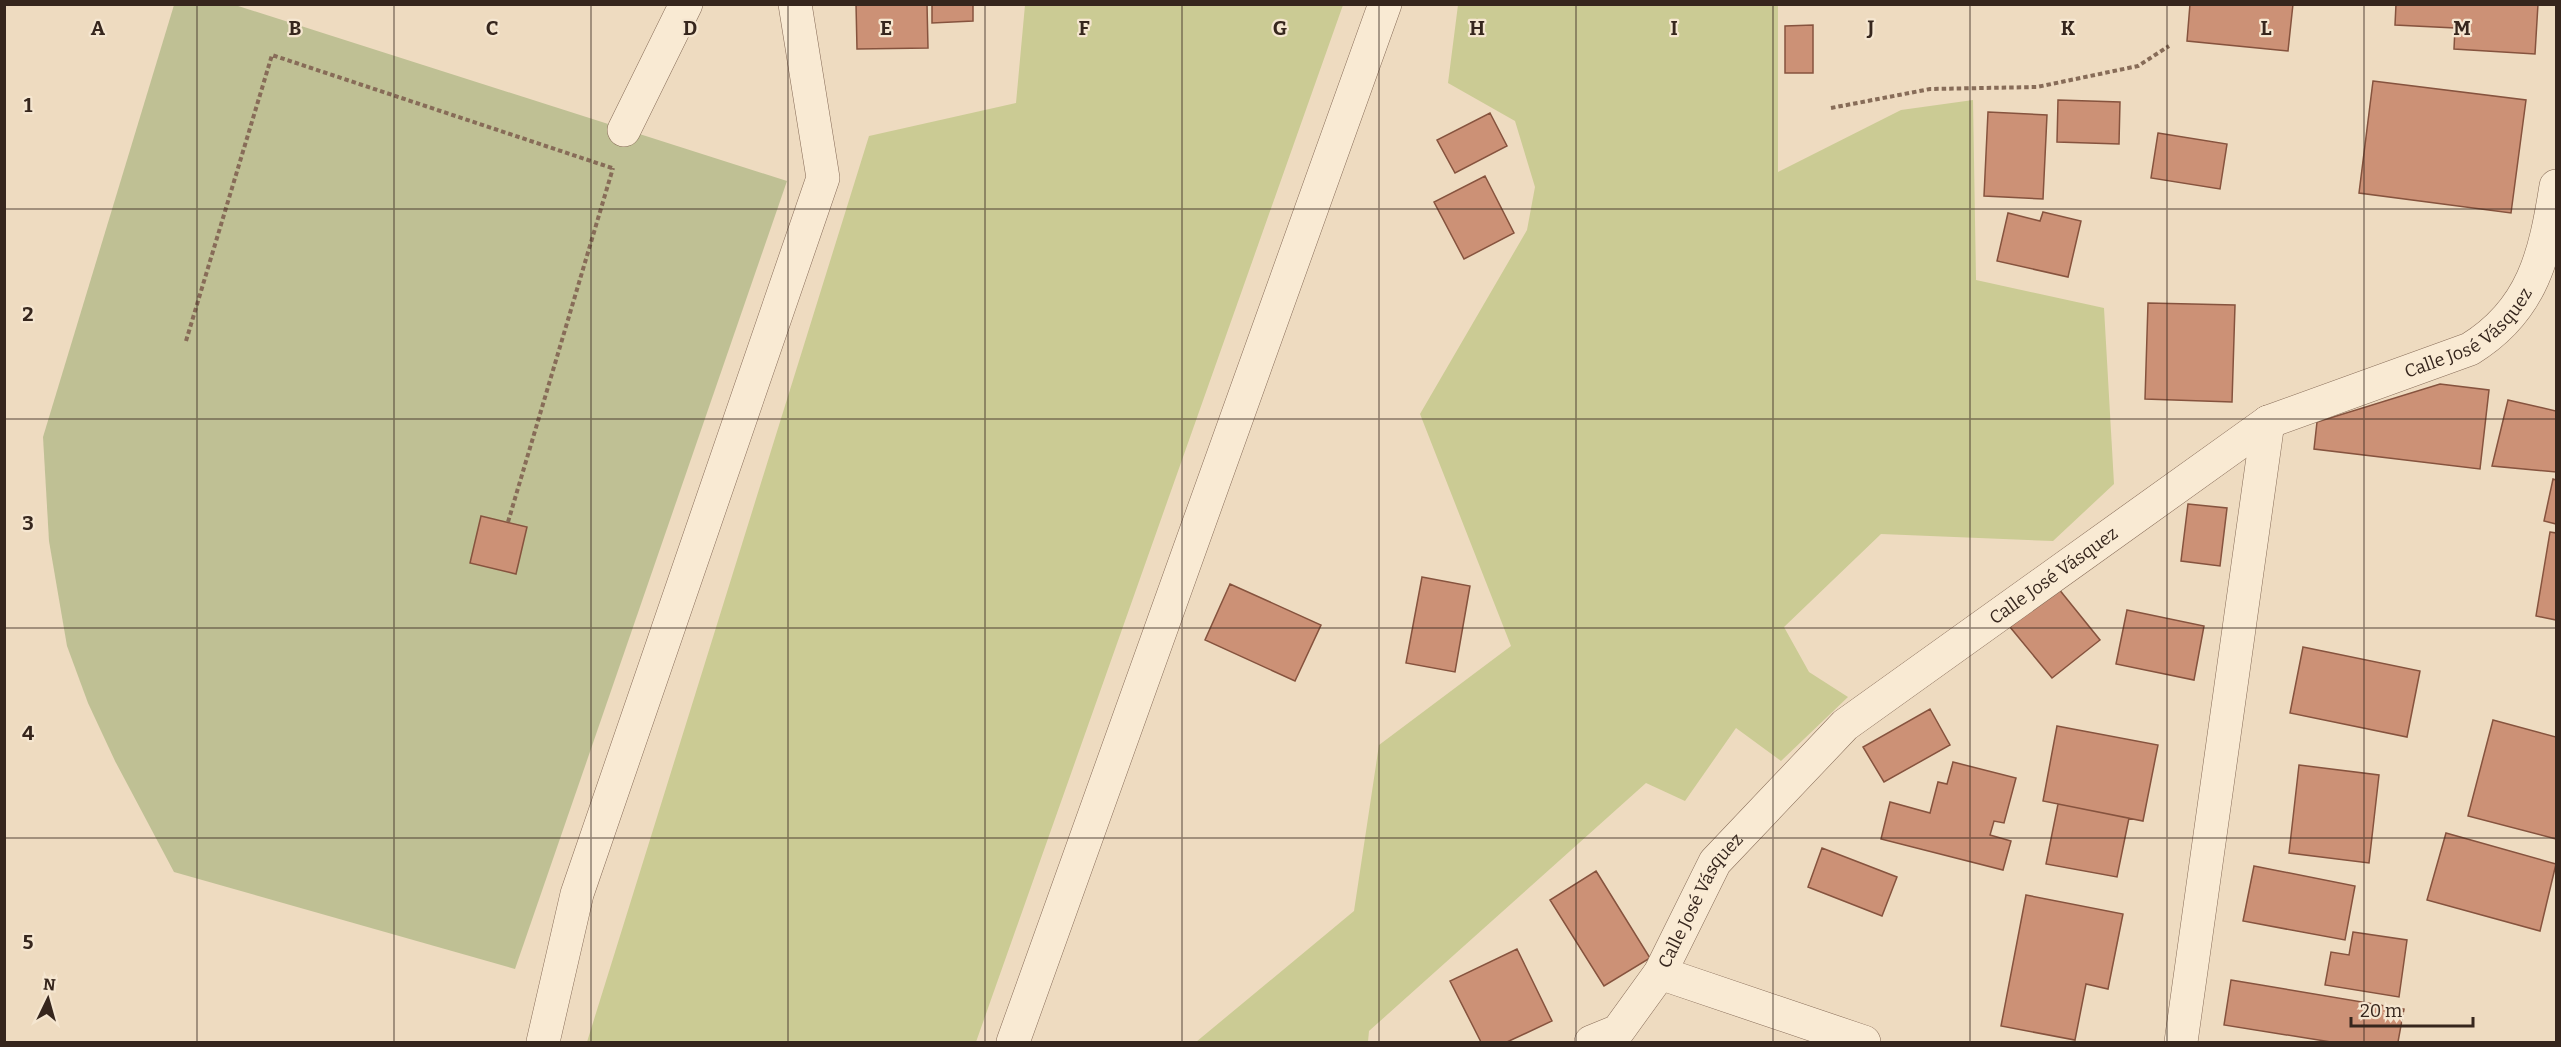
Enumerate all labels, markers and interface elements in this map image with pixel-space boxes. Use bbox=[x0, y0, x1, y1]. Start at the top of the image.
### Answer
text: A bbox=[91, 16, 106, 40]
text: B bbox=[289, 16, 302, 40]
text: C bbox=[486, 16, 498, 40]
text: D bbox=[683, 16, 697, 40]
text: E bbox=[880, 16, 892, 40]
text: F bbox=[1078, 16, 1090, 40]
text: G bbox=[1273, 16, 1287, 40]
text: H bbox=[1469, 16, 1485, 40]
text: I bbox=[1670, 16, 1678, 40]
text: J bbox=[1867, 16, 1875, 40]
text: K bbox=[2061, 16, 2076, 40]
text: L bbox=[2260, 16, 2272, 40]
text: M bbox=[2453, 16, 2471, 40]
text: 1 bbox=[24, 93, 33, 117]
street label: Calle José Vásquez bbox=[2401, 284, 2537, 383]
text: 2 bbox=[22, 302, 34, 326]
text: 3 bbox=[22, 511, 34, 535]
street label: Calle José Vásquez bbox=[1985, 522, 2122, 629]
text: 4 bbox=[22, 721, 34, 745]
street label: Calle José Vásquez bbox=[1653, 829, 1748, 972]
text: 5 bbox=[23, 930, 34, 954]
north arrow bbox=[18, 969, 78, 1029]
text: N bbox=[42, 975, 56, 995]
scale bar bbox=[2351, 990, 2472, 1028]
text: 20 m bbox=[2360, 1000, 2402, 1022]

